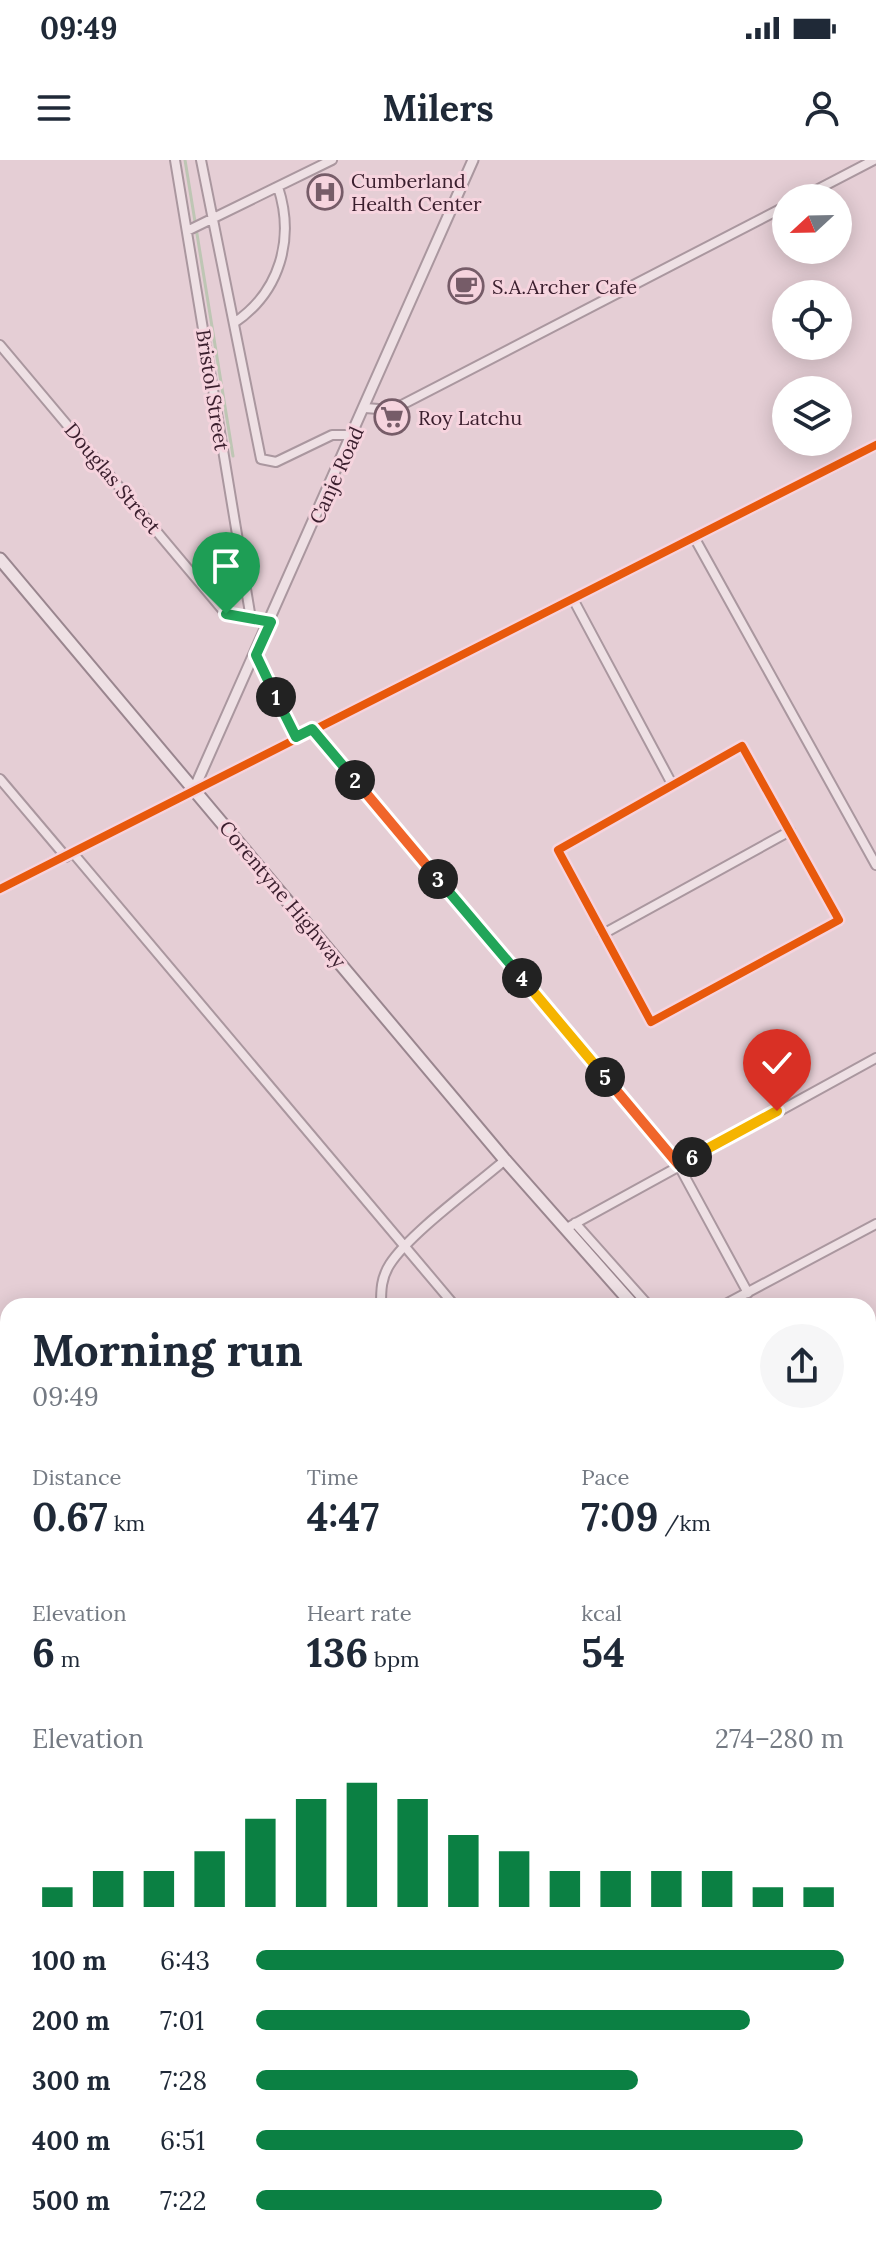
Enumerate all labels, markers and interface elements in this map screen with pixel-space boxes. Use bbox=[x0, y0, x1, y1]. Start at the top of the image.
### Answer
text: 09:49 bbox=[40, 9, 118, 47]
text: Milers bbox=[382, 85, 494, 131]
icon: menu bbox=[32, 86, 76, 130]
icon: person bbox=[800, 86, 844, 130]
place label: Cumberland Health Center bbox=[351, 168, 482, 216]
hospital icon: Cumberland Health Center bbox=[306, 173, 344, 211]
north arrow bbox=[772, 184, 852, 264]
map controls bbox=[772, 184, 852, 456]
cafe icon: S.A.Archer Cafe bbox=[447, 267, 485, 305]
place label: S.A.Archer Cafe bbox=[492, 274, 637, 299]
button: locate bbox=[772, 280, 852, 360]
street label: Bristol Street bbox=[191, 327, 235, 453]
button: layers bbox=[772, 376, 852, 456]
supermarket icon: Roy Latchu bbox=[373, 398, 411, 436]
place label: Roy Latchu bbox=[418, 405, 522, 430]
street label: Douglas Street bbox=[59, 417, 167, 539]
street label: Canje Road bbox=[303, 422, 369, 528]
pin bbox=[192, 532, 260, 614]
icon: arrive bbox=[204, 544, 248, 588]
pin: 1 bbox=[256, 677, 296, 717]
text: 1 bbox=[272, 683, 280, 711]
pin: 2 bbox=[335, 760, 375, 800]
text: 2 bbox=[349, 766, 361, 794]
street label: Corentyne Highway bbox=[214, 815, 352, 973]
pin: 3 bbox=[418, 859, 458, 899]
text: 3 bbox=[432, 865, 444, 893]
pin: 4 bbox=[502, 958, 542, 998]
text: 4 bbox=[516, 964, 528, 992]
pin bbox=[743, 1029, 811, 1111]
icon: check bbox=[755, 1041, 799, 1085]
pin: 5 bbox=[585, 1057, 625, 1097]
text: 5 bbox=[599, 1063, 611, 1091]
pin: 6 bbox=[672, 1137, 712, 1177]
text: 6 bbox=[686, 1143, 698, 1171]
text: Morning run bbox=[32, 1322, 303, 1378]
button: share bbox=[760, 1324, 844, 1408]
text: 09:49 bbox=[32, 1380, 99, 1413]
text: Distance bbox=[32, 1463, 122, 1491]
text: Time bbox=[307, 1463, 359, 1491]
text: Pace bbox=[581, 1463, 629, 1491]
text: 0.67 bbox=[32, 1491, 108, 1542]
text: 4:47 bbox=[307, 1491, 379, 1542]
text: 7:09 bbox=[581, 1491, 659, 1542]
text: km bbox=[108, 1509, 145, 1537]
text: /km bbox=[659, 1509, 711, 1537]
text: Elevation bbox=[32, 1599, 127, 1627]
text: Heart rate bbox=[307, 1599, 412, 1627]
text: kcal bbox=[581, 1599, 622, 1627]
text: 6 bbox=[32, 1627, 55, 1678]
text: 136 bbox=[307, 1627, 368, 1678]
text: 54 bbox=[581, 1627, 625, 1678]
text: m bbox=[55, 1645, 80, 1673]
text: bpm bbox=[368, 1645, 420, 1673]
text: Elevation bbox=[32, 1722, 144, 1755]
text: 274–280 m bbox=[715, 1722, 844, 1755]
text: 100 m bbox=[32, 1944, 106, 1977]
text: 6:43 bbox=[160, 1944, 210, 1977]
text: 200 m bbox=[32, 2004, 110, 2037]
text: 7:01 bbox=[160, 2004, 204, 2037]
text: 300 m bbox=[32, 2064, 110, 2097]
text: 7:28 bbox=[160, 2064, 207, 2097]
text: 400 m bbox=[32, 2124, 110, 2157]
text: 6:51 bbox=[160, 2124, 205, 2157]
text: 500 m bbox=[32, 2184, 110, 2217]
text: 7:22 bbox=[160, 2184, 206, 2217]

